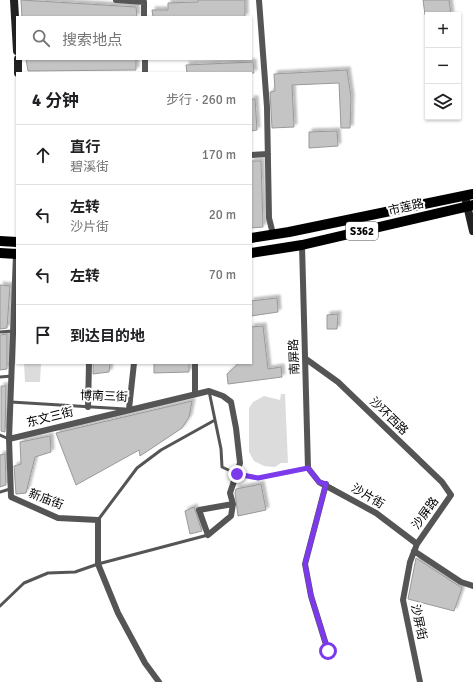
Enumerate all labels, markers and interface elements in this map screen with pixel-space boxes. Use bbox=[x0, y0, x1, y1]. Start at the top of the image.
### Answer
map controls bbox=[425, 12, 461, 120]
button: + bbox=[425, 12, 461, 48]
search box bbox=[16, 16, 252, 60]
icon: search bbox=[30, 27, 52, 49]
text: 搜索地点 bbox=[62, 31, 122, 49]
button: − bbox=[425, 48, 461, 84]
button: layers bbox=[425, 84, 461, 120]
text: 4 分钟 bbox=[32, 90, 79, 111]
text: 步行 · 260 m bbox=[166, 92, 236, 108]
text: 直行 bbox=[70, 138, 100, 156]
icon: ahead bbox=[32, 144, 54, 166]
text: 170 m bbox=[202, 147, 236, 163]
text: 碧溪街 bbox=[70, 159, 109, 175]
street label: 市莲路 bbox=[387, 196, 425, 219]
text: 左转 bbox=[70, 198, 100, 216]
icon: left bbox=[32, 204, 54, 226]
text: 20 m bbox=[209, 207, 236, 223]
text: 沙片街 bbox=[70, 219, 109, 235]
road number: S362 bbox=[346, 222, 378, 240]
icon: left bbox=[32, 264, 54, 286]
text: 左转 bbox=[70, 267, 100, 285]
text: 70 m bbox=[209, 267, 236, 283]
icon: arrive bbox=[32, 324, 54, 346]
text: 到达目的地 bbox=[70, 327, 145, 345]
street label: 南屏路 bbox=[286, 339, 303, 375]
street label: 博南三街 bbox=[80, 388, 128, 405]
street label: 沙环西路 bbox=[366, 394, 411, 438]
street label: 东文三街 bbox=[25, 404, 75, 431]
route end bbox=[228, 465, 246, 483]
street label: 沙片街 bbox=[348, 481, 387, 512]
street label: 新庙街 bbox=[26, 486, 65, 513]
street label: 沙屏路 bbox=[409, 494, 442, 532]
street label: 沙屏街 bbox=[407, 603, 430, 641]
route start bbox=[319, 642, 337, 660]

